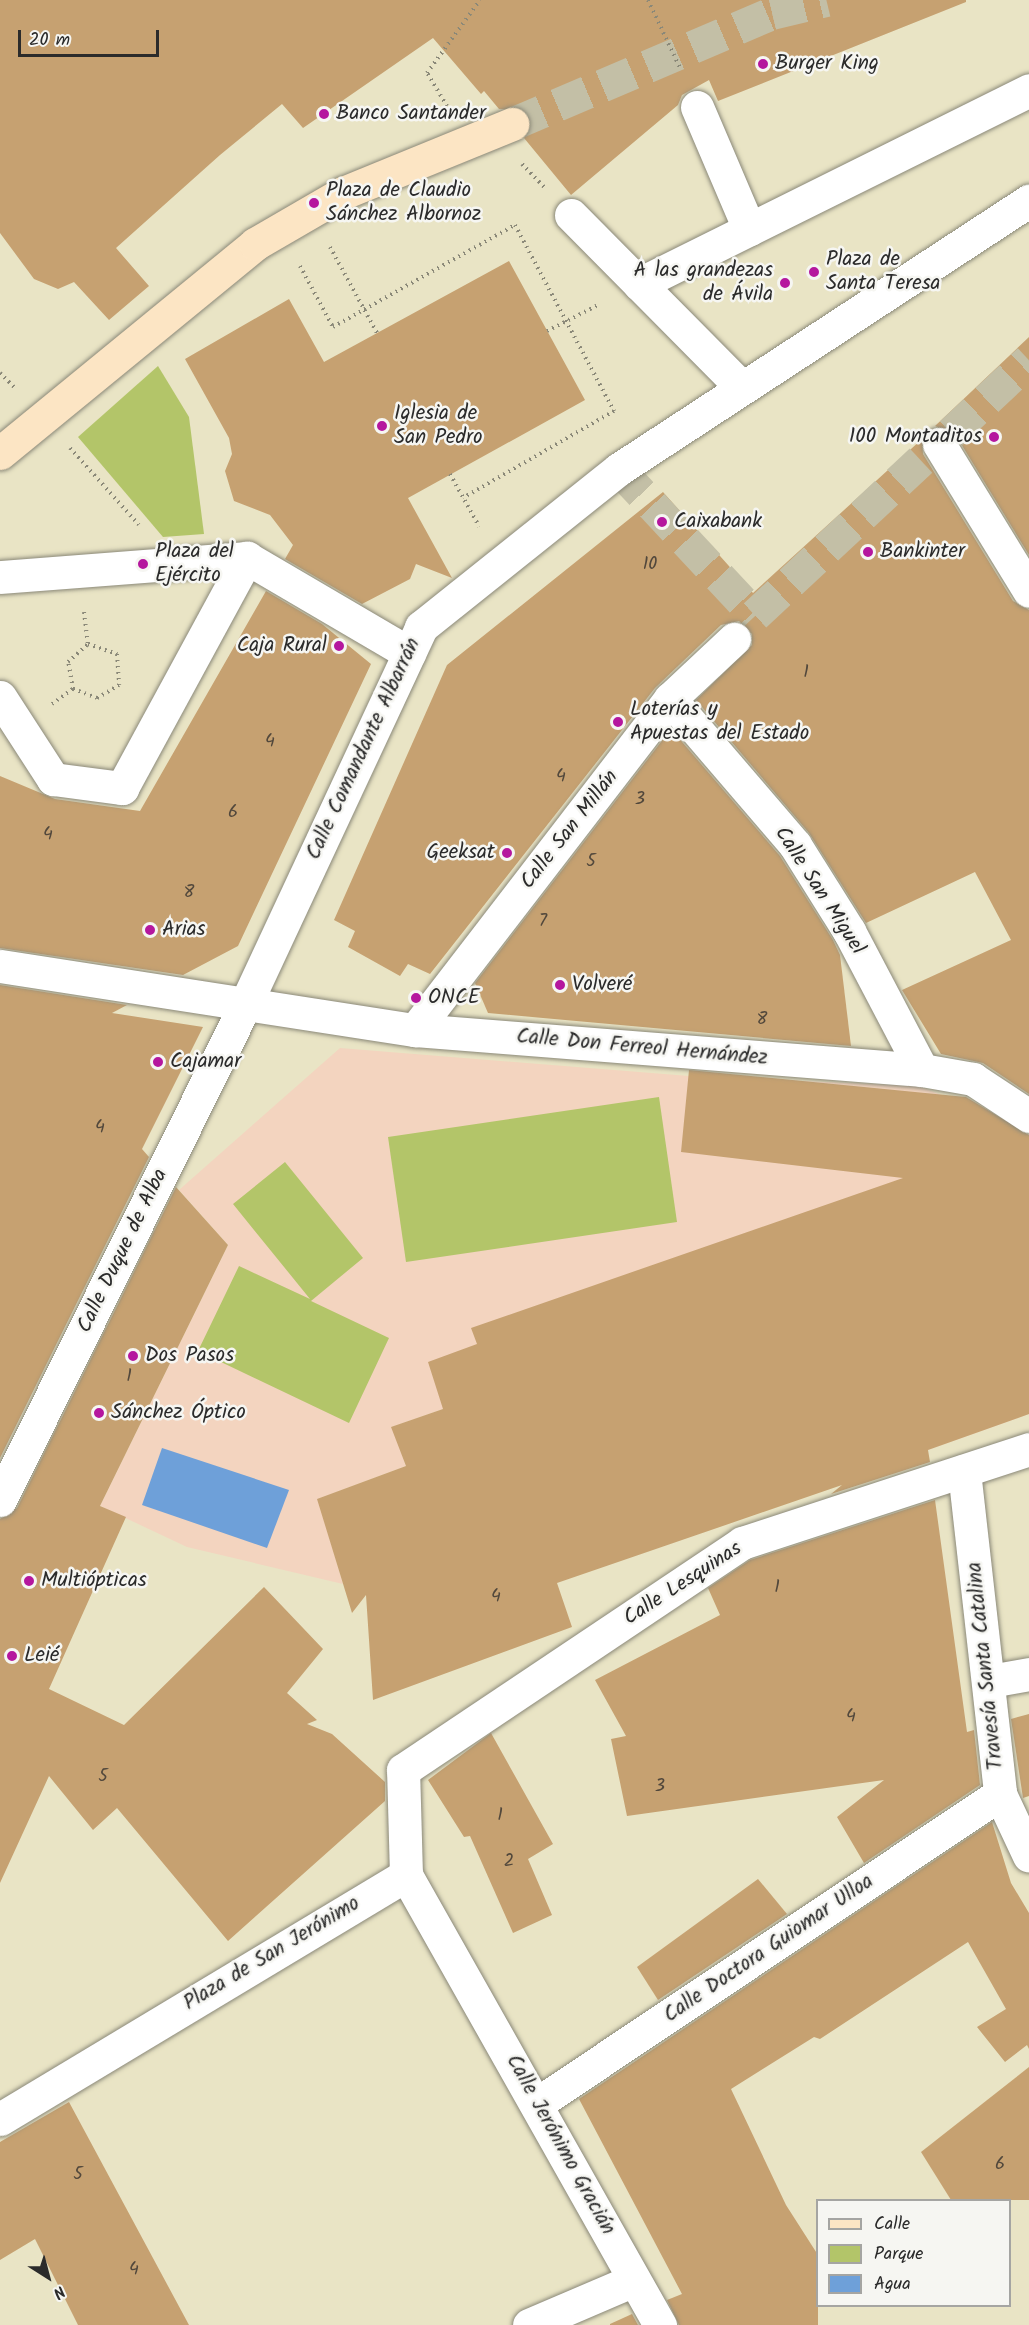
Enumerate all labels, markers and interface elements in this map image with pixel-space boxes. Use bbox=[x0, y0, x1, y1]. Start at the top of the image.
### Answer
scale bar bbox=[21, 18, 162, 56]
text: 20 m bbox=[29, 26, 70, 55]
place label: Burger King bbox=[775, 51, 879, 77]
marker: Burger King bbox=[756, 57, 770, 71]
place label: Banco Santander bbox=[336, 101, 486, 127]
marker: Banco Santander bbox=[317, 107, 331, 121]
place label: Plaza de Claudio Sánchez Albornoz bbox=[326, 178, 481, 228]
marker: Plaza de Claudio Sánchez Albornoz bbox=[307, 196, 321, 210]
place label: Plaza de Santa Teresa bbox=[826, 247, 940, 297]
place label: A las grandezas de Ávila bbox=[634, 258, 773, 308]
marker: Plaza de Santa Teresa bbox=[807, 265, 821, 279]
marker: A las grandezas de Ávila bbox=[778, 276, 792, 290]
place label: Iglesia de San Pedro bbox=[394, 401, 482, 451]
marker: Iglesia de San Pedro bbox=[375, 419, 389, 433]
place label: 100 Montaditos bbox=[849, 424, 982, 450]
marker: 100 Montaditos bbox=[987, 430, 1001, 444]
place label: Caixabank bbox=[674, 509, 762, 535]
marker: Caixabank bbox=[655, 515, 669, 529]
place label: Plaza del Ejército bbox=[155, 539, 234, 589]
place label: Bankinter bbox=[880, 539, 965, 565]
marker: Bankinter bbox=[861, 545, 875, 559]
house number: 10 bbox=[643, 554, 657, 576]
marker: Plaza del Ejército bbox=[136, 557, 150, 571]
place label: Caja Rural bbox=[237, 633, 327, 659]
street label: Calle Comandante Albarrán bbox=[301, 634, 427, 864]
marker: Caja Rural bbox=[332, 639, 346, 653]
house number: 1 bbox=[803, 662, 809, 684]
place label: Loterías y Apuestas del Estado bbox=[630, 697, 809, 747]
marker: Loterías y Apuestas del Estado bbox=[611, 715, 625, 729]
house number: 4 bbox=[265, 731, 275, 753]
street label: Calle San Millán bbox=[516, 765, 624, 895]
house number: 4 bbox=[556, 766, 566, 788]
house number: 3 bbox=[635, 789, 645, 811]
house number: 6 bbox=[228, 802, 238, 824]
street label: Calle San Miguel bbox=[768, 822, 870, 960]
house number: 4 bbox=[43, 824, 53, 846]
place label: Geeksat bbox=[426, 840, 495, 866]
marker: Geeksat bbox=[500, 846, 514, 860]
house number: 5 bbox=[586, 851, 596, 873]
house number: 8 bbox=[184, 882, 194, 904]
house number: 7 bbox=[539, 911, 547, 933]
place label: Arias bbox=[162, 917, 206, 943]
marker: Arias bbox=[143, 923, 157, 937]
place label: Volveré bbox=[572, 972, 632, 998]
marker: Volveré bbox=[553, 978, 567, 992]
place label: ONCE bbox=[428, 985, 480, 1011]
marker: ONCE bbox=[409, 991, 423, 1005]
house number: 8 bbox=[757, 1009, 767, 1031]
street label: Calle Don Ferreol Hernández bbox=[515, 1024, 769, 1072]
place label: Cajamar bbox=[170, 1049, 241, 1075]
marker: Cajamar bbox=[151, 1055, 165, 1069]
house number: 4 bbox=[95, 1117, 105, 1139]
street label: Calle Duque de Alba bbox=[72, 1165, 174, 1337]
place label: Dos Pasos bbox=[145, 1343, 234, 1369]
marker: Dos Pasos bbox=[126, 1349, 140, 1363]
house number: 1 bbox=[126, 1366, 132, 1388]
place label: Sánchez Óptico bbox=[111, 1400, 246, 1426]
marker: Sánchez Óptico bbox=[92, 1406, 106, 1420]
street label: Calle Lesquinas bbox=[619, 1537, 747, 1631]
street label: Travesía Santa Catalina bbox=[963, 1561, 1009, 1771]
place label: Multiópticas bbox=[41, 1568, 147, 1594]
marker: Multiópticas bbox=[22, 1574, 36, 1588]
house number: 1 bbox=[774, 1577, 780, 1599]
house number: 4 bbox=[491, 1586, 501, 1608]
place label: Leié bbox=[24, 1643, 59, 1669]
marker: Leié bbox=[5, 1649, 19, 1663]
house number: 4 bbox=[846, 1706, 856, 1728]
house number: 5 bbox=[98, 1766, 108, 1788]
house number: 3 bbox=[655, 1776, 665, 1798]
house number: 1 bbox=[497, 1805, 503, 1827]
house number: 2 bbox=[504, 1851, 514, 1873]
street label: Calle Doctora Guiomar Ulloa bbox=[659, 1869, 879, 2029]
street label: Plaza de San Jerónimo bbox=[179, 1891, 365, 2017]
street label: Calle Jerónimo Gracián bbox=[500, 2050, 620, 2240]
house number: 6 bbox=[995, 2154, 1005, 2176]
house number: 5 bbox=[73, 2164, 83, 2186]
legend bbox=[816, 2199, 1011, 2307]
text: Calle bbox=[874, 2210, 910, 2239]
text: Parque bbox=[874, 2240, 923, 2269]
north arrow bbox=[18, 2247, 78, 2307]
house number: 4 bbox=[129, 2259, 139, 2281]
text: Agua bbox=[874, 2270, 911, 2299]
text: N bbox=[47, 2279, 70, 2305]

